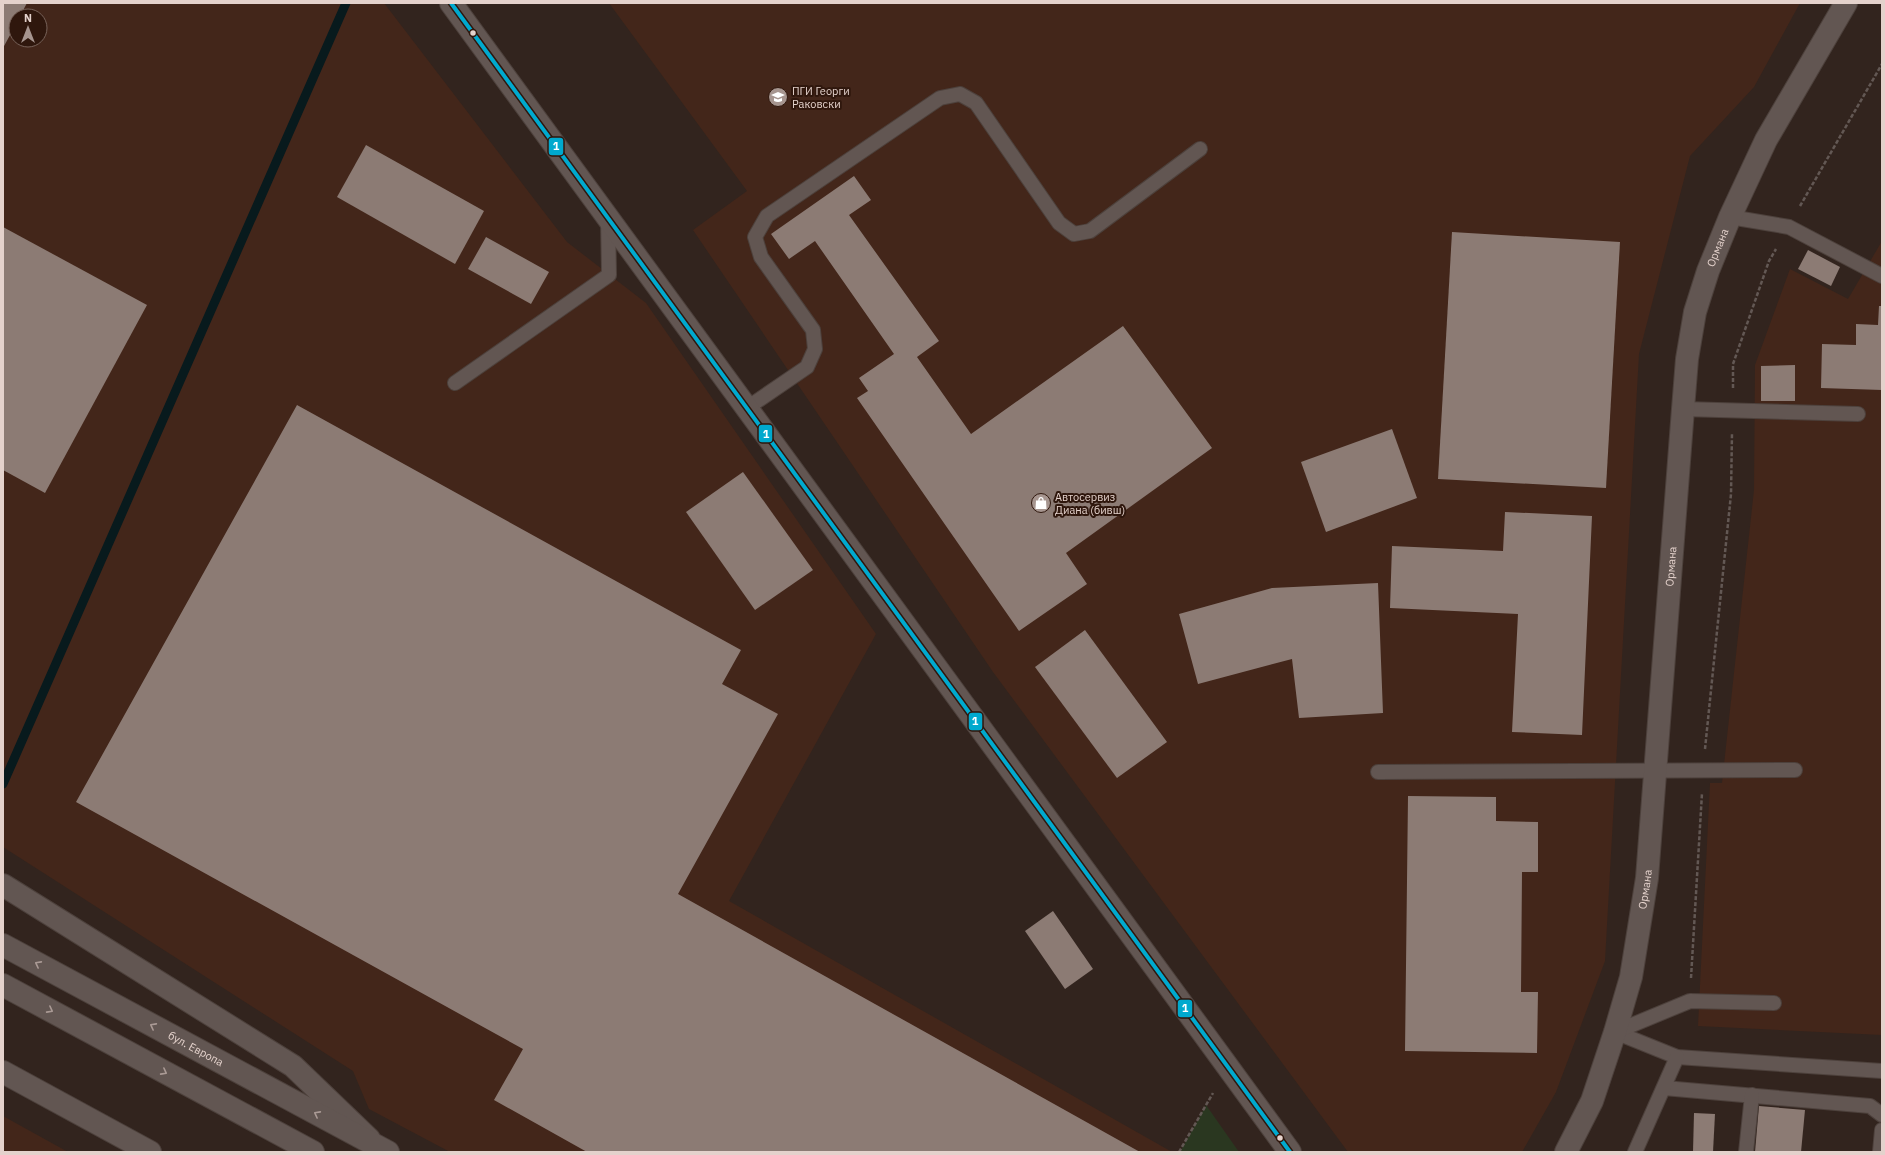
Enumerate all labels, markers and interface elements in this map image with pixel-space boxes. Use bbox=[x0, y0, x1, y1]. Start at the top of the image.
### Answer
north arrow bbox=[8, 8, 48, 48]
text: N bbox=[24, 11, 32, 25]
unlabelled marker bbox=[468, 28, 478, 38]
place label: ПГИ Георги Раковски bbox=[792, 84, 850, 111]
school or university icon: ПГИ Георги Раковски bbox=[767, 86, 789, 108]
line badge: 1 bbox=[548, 137, 564, 156]
text: 1 bbox=[553, 139, 560, 153]
street label: Ормана bbox=[1703, 226, 1732, 269]
line badge: 1 bbox=[758, 424, 773, 443]
text: 1 bbox=[763, 427, 770, 441]
place label: Автосервиз Диана (бивш) bbox=[1055, 490, 1125, 517]
shop icon: Автосервиз Диана (бивш) bbox=[1030, 492, 1052, 514]
street label: Ормана bbox=[1662, 546, 1679, 587]
line badge: 1 bbox=[968, 712, 983, 731]
text: 1 bbox=[972, 714, 979, 728]
street label: Ормана bbox=[1635, 869, 1655, 910]
one-way arrow bbox=[35, 962, 42, 969]
line badge: 1 bbox=[1177, 999, 1193, 1018]
text: 1 bbox=[1182, 1001, 1189, 1015]
one-way arrow bbox=[46, 1006, 53, 1013]
one-way arrow bbox=[150, 1023, 157, 1030]
street label: бул. Европа bbox=[166, 1028, 226, 1069]
one-way arrow bbox=[160, 1067, 167, 1074]
one-way arrow bbox=[313, 1111, 321, 1118]
unlabelled marker bbox=[1275, 1133, 1285, 1143]

